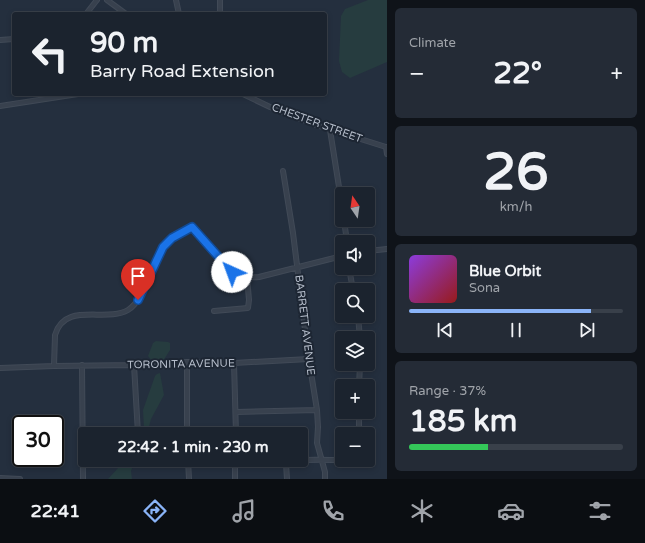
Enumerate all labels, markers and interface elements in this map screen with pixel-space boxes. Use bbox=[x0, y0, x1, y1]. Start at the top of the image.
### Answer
text: 90 m bbox=[90, 26, 158, 60]
icon: left bbox=[24, 28, 76, 80]
text: Climate bbox=[409, 35, 456, 51]
text: 22° bbox=[493, 55, 542, 92]
text: Barry Road Extension bbox=[90, 60, 275, 82]
text: − bbox=[409, 61, 425, 87]
text: + bbox=[611, 61, 623, 87]
street label: CHESTER STREET bbox=[270, 101, 364, 146]
text: 26 bbox=[483, 141, 549, 204]
north arrow bbox=[335, 187, 375, 227]
map controls bbox=[335, 187, 375, 467]
text: km/h bbox=[500, 199, 532, 215]
button: sound bbox=[335, 235, 375, 275]
position arrow bbox=[211, 251, 253, 293]
pin bbox=[121, 259, 155, 300]
text: Blue Orbit bbox=[469, 262, 541, 280]
icon: arrive bbox=[127, 265, 149, 287]
street label: BARRETT AVENUE bbox=[292, 274, 318, 376]
text: Sona bbox=[469, 280, 500, 296]
button: search bbox=[335, 283, 375, 323]
icon: previous bbox=[434, 319, 456, 341]
icon: pause bbox=[505, 319, 527, 341]
icon: next bbox=[576, 319, 598, 341]
button: layers bbox=[335, 331, 375, 371]
street label: TORONITA AVENUE bbox=[127, 357, 235, 371]
button: + bbox=[335, 379, 375, 419]
text: Range · 37% bbox=[409, 383, 486, 399]
text: 185 km bbox=[409, 403, 517, 440]
speed limit sign: 30 bbox=[12, 415, 64, 467]
button: − bbox=[335, 427, 375, 467]
text: 22:42 · 1 min · 230 m bbox=[118, 438, 268, 456]
icon: directions bbox=[141, 497, 169, 525]
icon: music bbox=[230, 497, 258, 525]
icon: phone bbox=[319, 497, 347, 525]
icon: climate bbox=[408, 497, 436, 525]
icon: car bbox=[497, 497, 525, 525]
icon: filters bbox=[586, 497, 614, 525]
text: 22:41 bbox=[31, 500, 80, 522]

